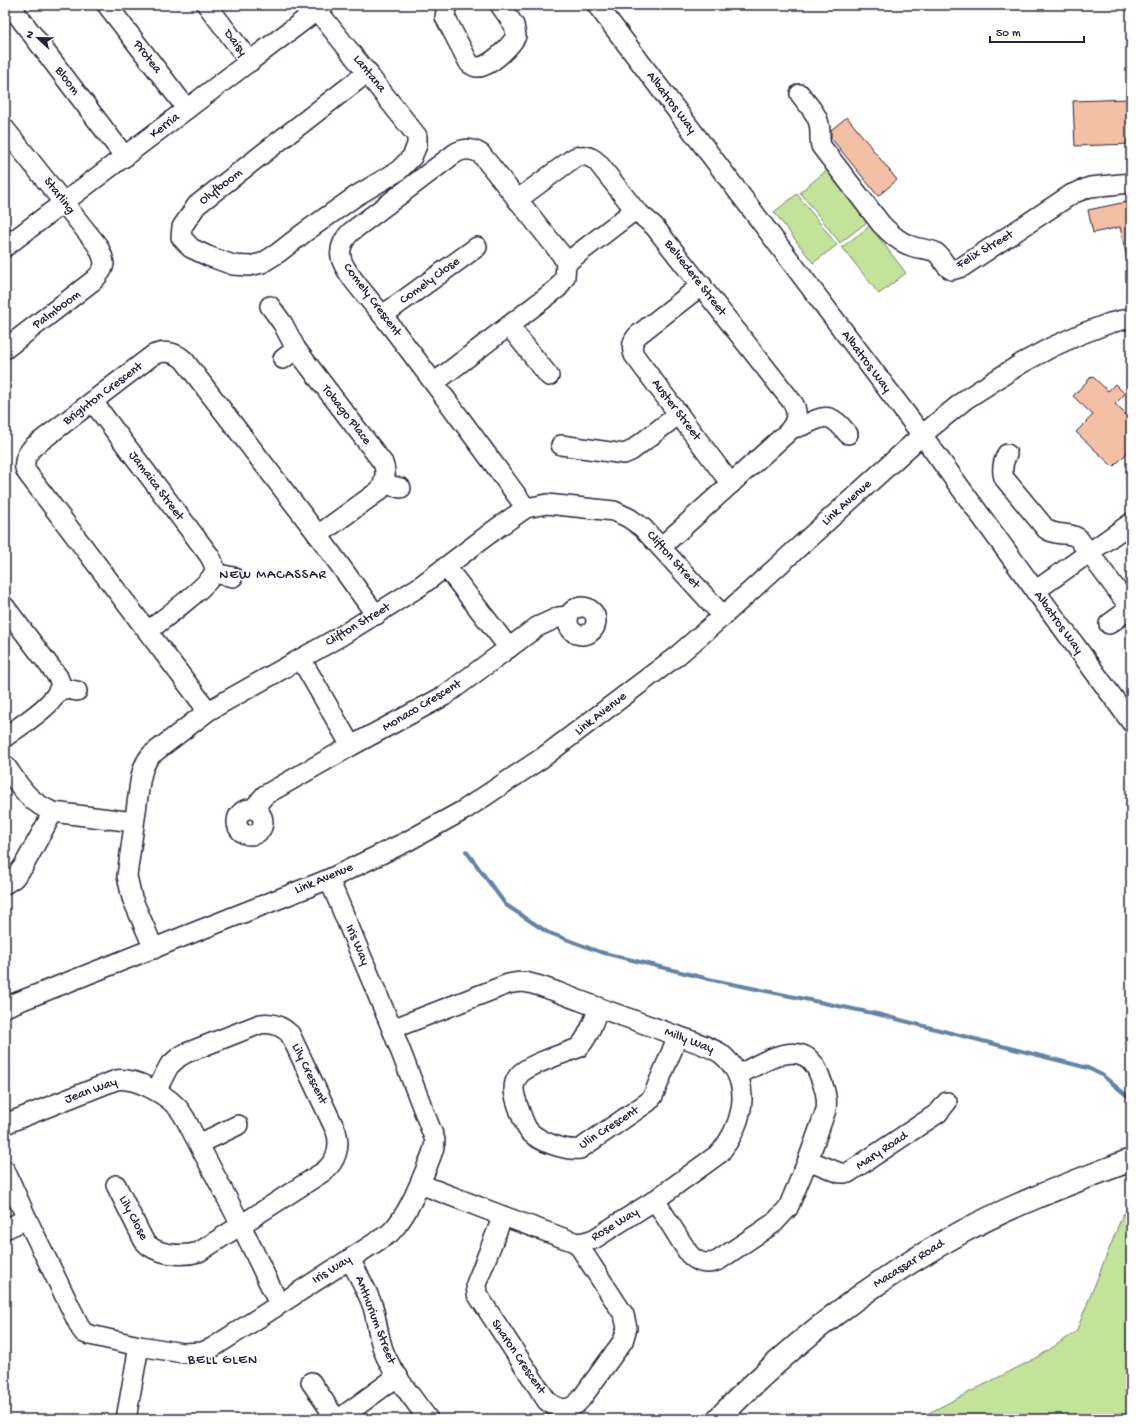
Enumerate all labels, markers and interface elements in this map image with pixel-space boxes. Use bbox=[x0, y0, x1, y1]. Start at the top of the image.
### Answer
north arrow bbox=[18, 18, 58, 58]
scale bar bbox=[990, 18, 1084, 44]
street label: Daisy bbox=[219, 26, 250, 60]
text: 50 m bbox=[996, 27, 1021, 41]
text: N bbox=[24, 29, 37, 41]
street label: Protea bbox=[129, 37, 165, 77]
street label: Lantana bbox=[349, 52, 389, 96]
street label: Bloom bbox=[51, 63, 83, 98]
street label: Albatros Way bbox=[643, 69, 700, 137]
street label: Kerria bbox=[147, 110, 183, 142]
street label: Olyfboom bbox=[196, 165, 246, 209]
street label: Starling bbox=[40, 175, 78, 217]
street label: Felix Street bbox=[953, 226, 1018, 273]
street label: Belvedere Street bbox=[660, 236, 730, 320]
street label: Comely Close bbox=[397, 254, 463, 308]
street label: Comely Crescent bbox=[340, 260, 405, 341]
street label: Palmboom bbox=[29, 287, 84, 333]
street label: Albatros Way bbox=[838, 328, 895, 396]
street label: Brighton Crescent bbox=[60, 358, 147, 429]
street label: Auster Street bbox=[648, 376, 705, 445]
street label: Tobago Place bbox=[317, 381, 374, 448]
street label: Jamaica Street bbox=[125, 448, 188, 525]
street label: Link Avenue bbox=[819, 477, 875, 529]
street label: Clifton Street bbox=[643, 528, 704, 593]
district label: NEW MACASSAR bbox=[219, 567, 327, 584]
street label: Albatros Way bbox=[1030, 589, 1086, 658]
street label: Clifton Street bbox=[323, 599, 394, 650]
street label: Monaco Crescent bbox=[380, 676, 466, 735]
street label: Link Avenue bbox=[572, 689, 630, 739]
street label: Link Avenue bbox=[293, 860, 356, 898]
street label: Iris Way bbox=[342, 922, 373, 968]
street label: Milly Way bbox=[662, 1025, 716, 1057]
street label: Lily Crescent bbox=[288, 1041, 331, 1108]
street label: Jean Way bbox=[63, 1074, 120, 1107]
street label: Ulin Crescent bbox=[576, 1102, 643, 1153]
street label: Mary Road bbox=[853, 1128, 912, 1174]
street label: Lily Close bbox=[115, 1193, 151, 1243]
street label: Rose Way bbox=[589, 1205, 642, 1245]
street label: Macassar Road bbox=[871, 1236, 948, 1292]
street label: Iris Way bbox=[310, 1252, 355, 1288]
street label: Anthurium Street bbox=[351, 1274, 399, 1368]
street label: Sharon Crescent bbox=[488, 1317, 549, 1398]
district label: BELL GLEN bbox=[187, 1352, 258, 1369]

